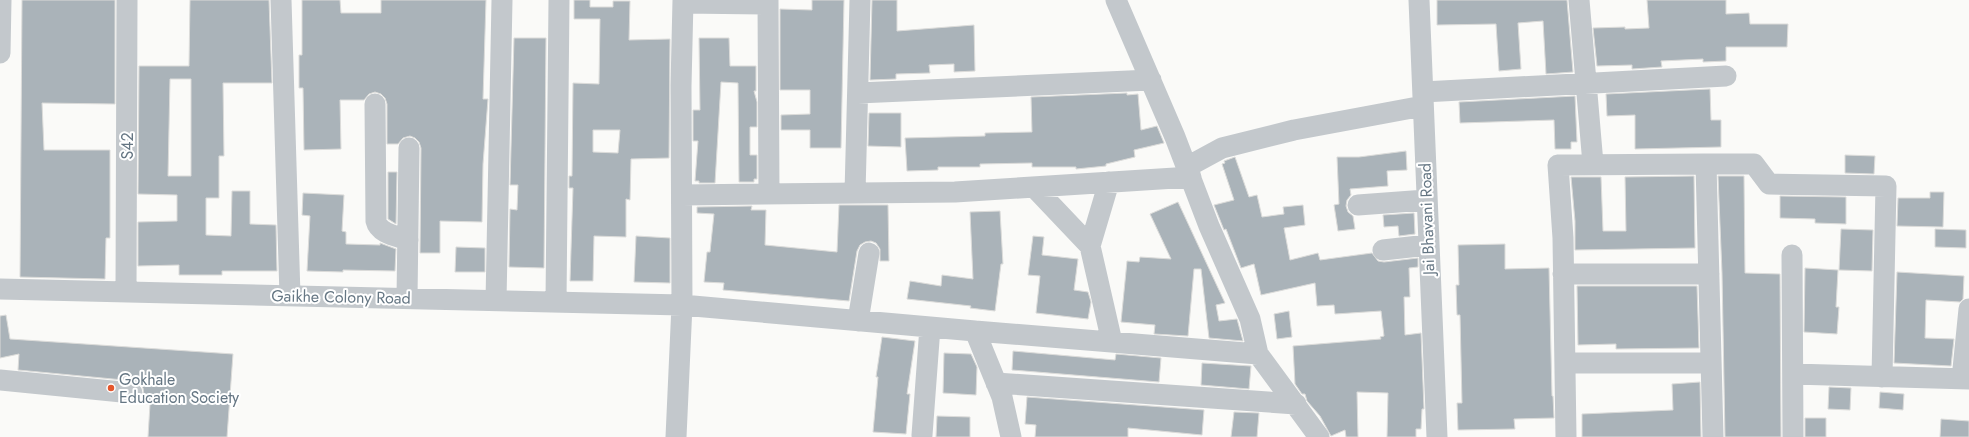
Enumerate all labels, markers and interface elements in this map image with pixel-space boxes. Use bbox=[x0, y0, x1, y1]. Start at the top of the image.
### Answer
street label: S42 bbox=[116, 132, 139, 160]
street label: Jai Bhavani Road bbox=[1414, 163, 1441, 277]
street label: Gaikhe Colony Road bbox=[271, 284, 411, 310]
place label: Gokhale Education Society bbox=[119, 368, 240, 409]
marker: Gokhale Education Society bbox=[106, 383, 116, 393]

